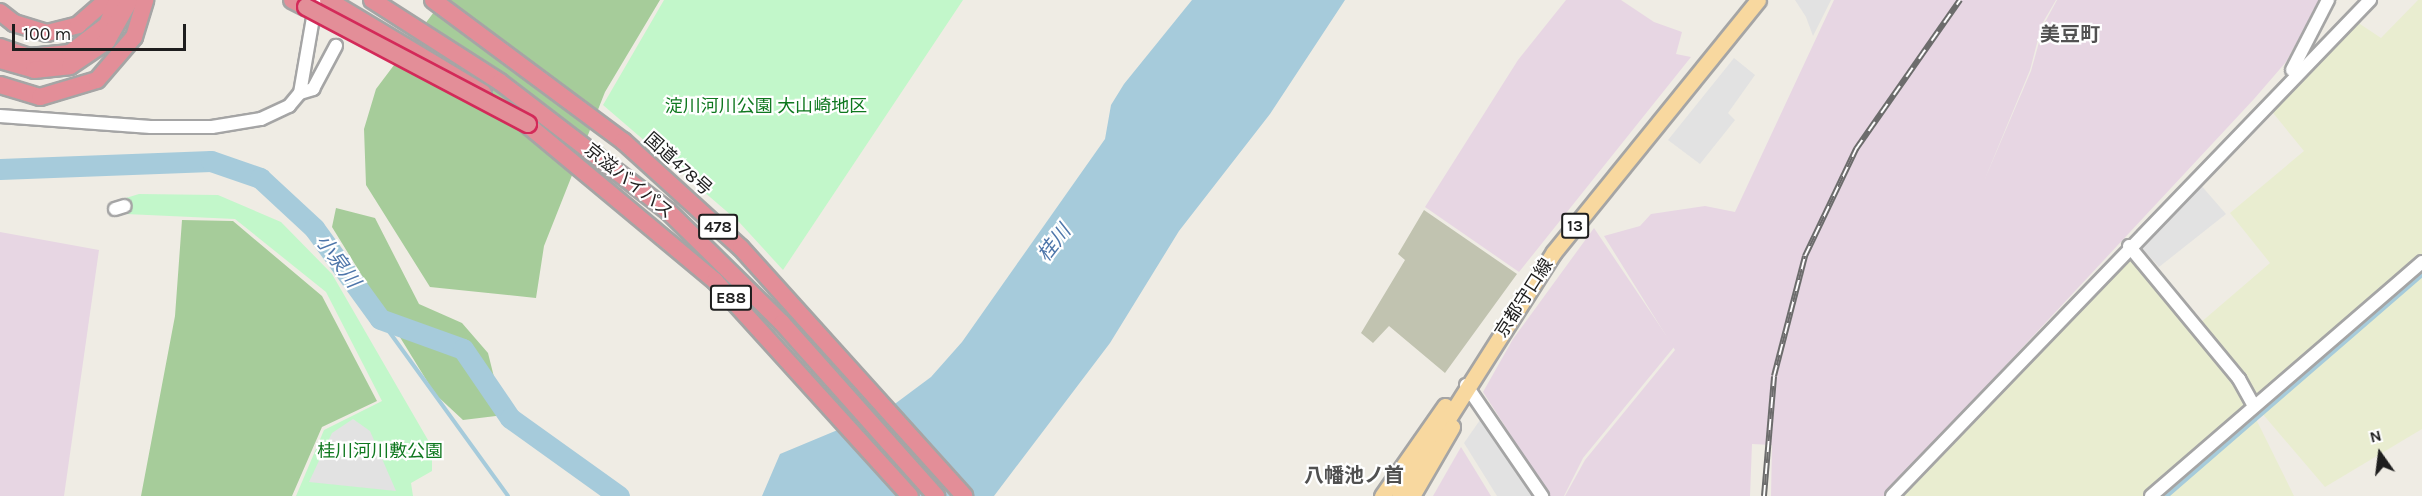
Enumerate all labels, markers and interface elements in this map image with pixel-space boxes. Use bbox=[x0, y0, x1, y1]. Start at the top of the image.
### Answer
scale bar bbox=[15, 12, 189, 50]
district label: 美豆町 bbox=[2040, 22, 2100, 46]
text: 100 m bbox=[23, 23, 71, 45]
park label: 淀川河川公園 大山崎地区 bbox=[665, 95, 867, 117]
street label: 国道478号 bbox=[640, 128, 716, 200]
street label: 京滋バイパス bbox=[580, 139, 678, 223]
road number: 13 bbox=[1560, 213, 1590, 239]
road number: 478 bbox=[697, 214, 739, 240]
water label: 桂川 bbox=[1032, 220, 1076, 266]
water label: 小泉川 bbox=[311, 230, 365, 292]
street label: 京都守口線 bbox=[1490, 254, 1558, 342]
road number: E88 bbox=[708, 285, 754, 311]
north arrow bbox=[2350, 424, 2410, 484]
text: N bbox=[2368, 425, 2383, 447]
park label: 桂川河川敷公園 bbox=[317, 440, 443, 462]
district label: 八幡池ノ首 bbox=[1304, 463, 1404, 487]

